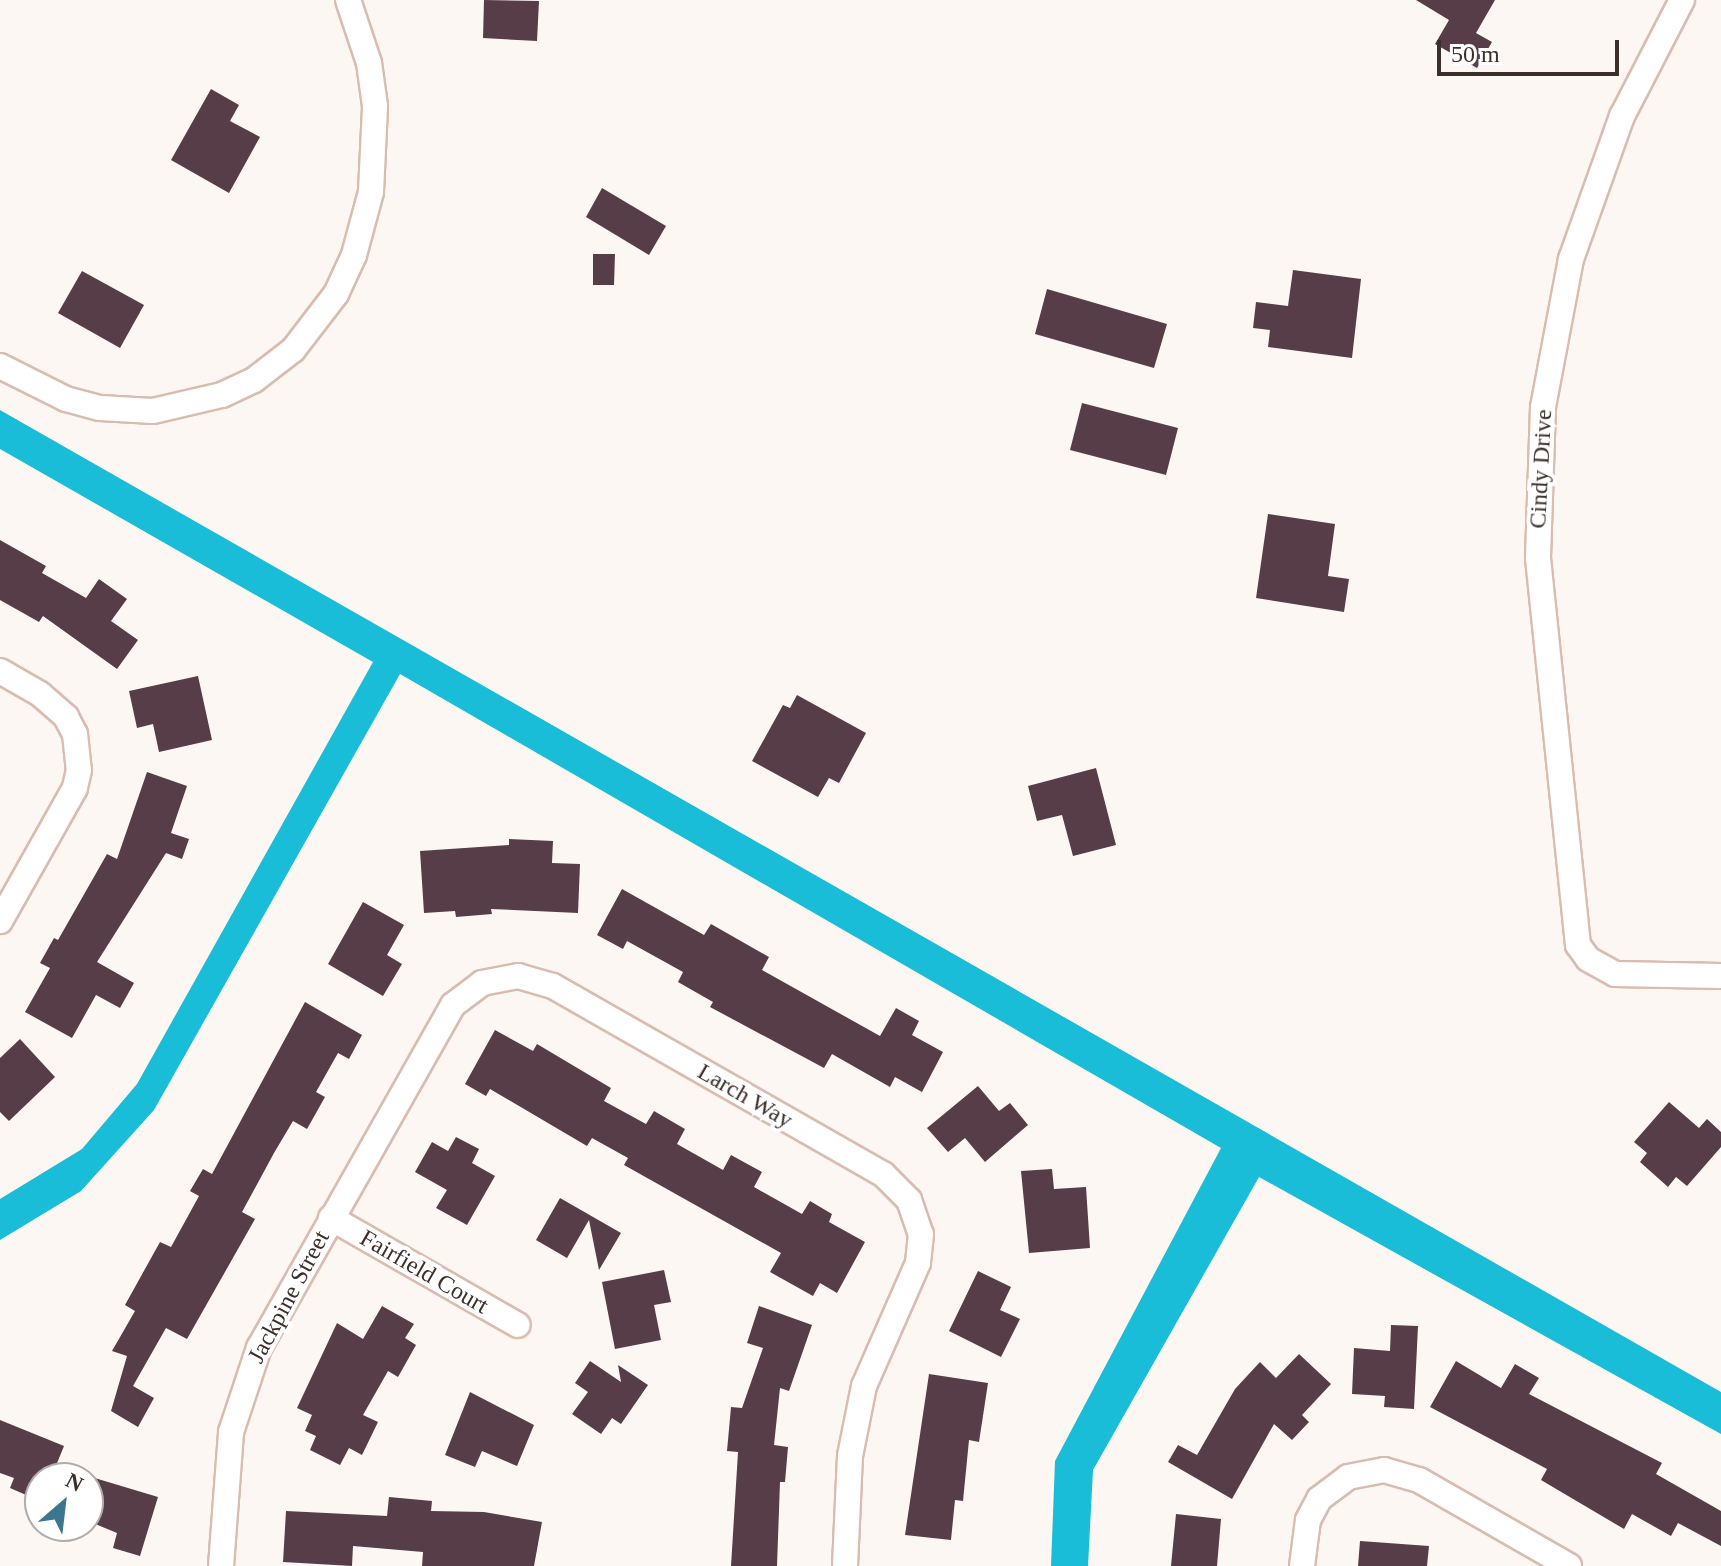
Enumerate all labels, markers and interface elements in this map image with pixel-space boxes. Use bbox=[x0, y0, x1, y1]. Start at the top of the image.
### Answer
scale bar bbox=[1441, 24, 1623, 74]
text: 50 m bbox=[1451, 41, 1500, 67]
street label: Cindy Drive bbox=[1523, 409, 1559, 529]
street label: Larch Way bbox=[692, 1057, 798, 1135]
street label: Fairfield Court bbox=[355, 1224, 493, 1320]
street label: Jackpine Street bbox=[242, 1226, 336, 1368]
north arrow bbox=[24, 1462, 104, 1542]
text: N bbox=[62, 1467, 87, 1497]

